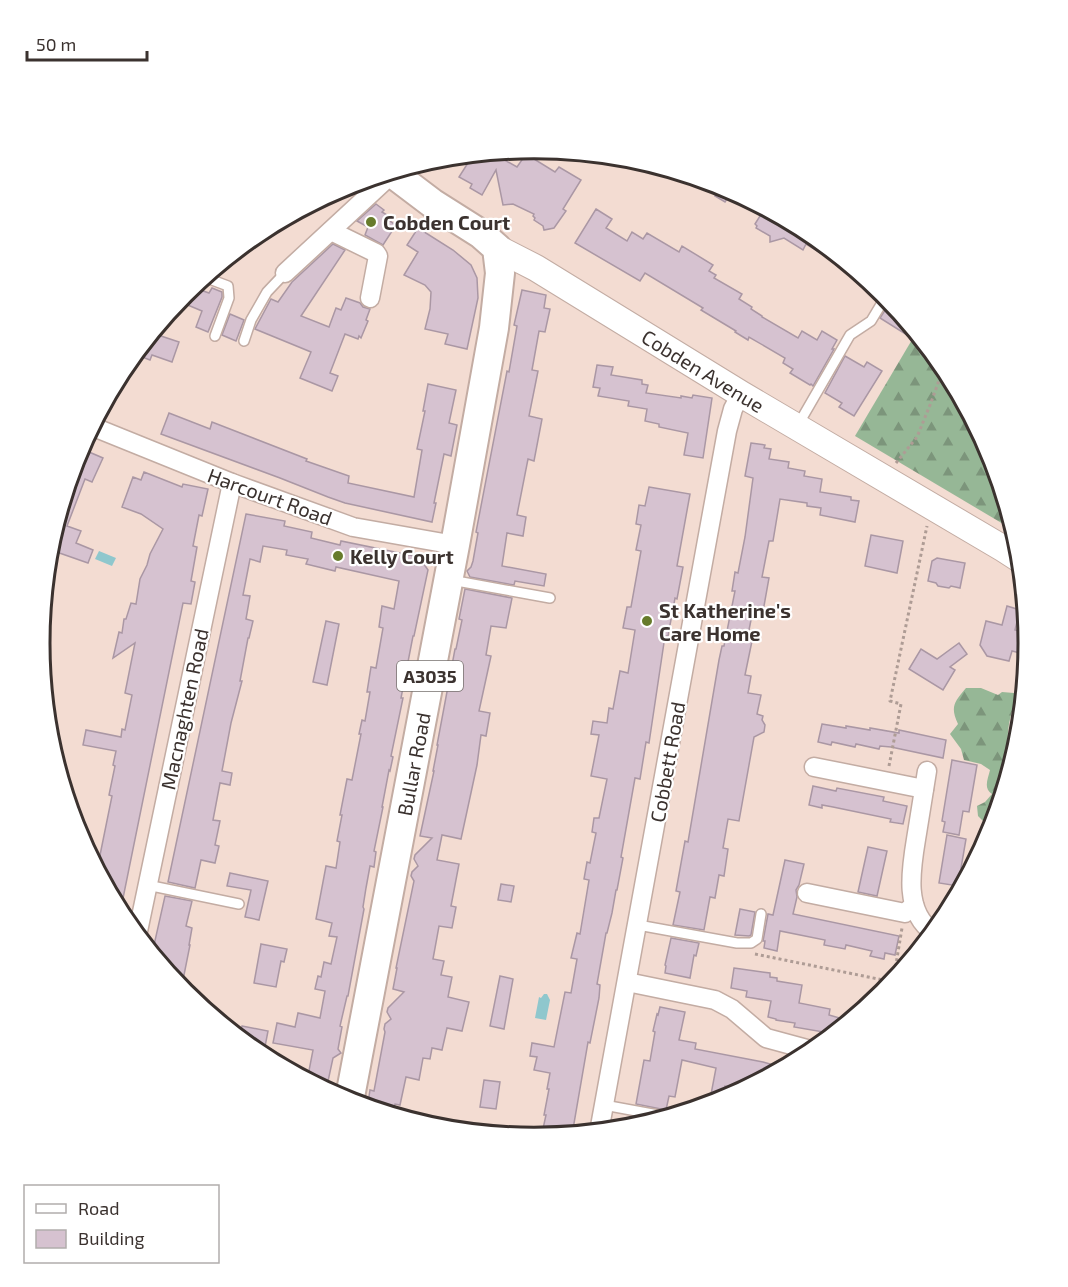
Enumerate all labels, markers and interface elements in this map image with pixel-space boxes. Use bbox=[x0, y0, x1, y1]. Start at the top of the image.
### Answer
scale bar bbox=[27, 24, 147, 62]
text: 50 m bbox=[36, 33, 76, 55]
place label: Cobden Court bbox=[383, 210, 510, 234]
marker: Cobden Court bbox=[364, 215, 378, 229]
street label: Cobden Avenue bbox=[638, 324, 769, 417]
street label: Harcourt Road bbox=[205, 462, 335, 530]
place label: Kelly Court bbox=[350, 544, 454, 569]
marker: Kelly Court bbox=[331, 549, 345, 563]
place label: St Katherine's Care Home bbox=[659, 598, 791, 645]
marker: St Katherine's Care Home bbox=[640, 614, 654, 628]
street label: Macnaghten Road bbox=[155, 626, 213, 792]
road number: A3035 bbox=[397, 661, 463, 691]
street label: Cobbett Road bbox=[645, 700, 689, 824]
street label: Bullar Road bbox=[392, 710, 435, 818]
legend bbox=[24, 1185, 219, 1263]
text: Road bbox=[78, 1197, 119, 1219]
text: Building bbox=[78, 1227, 145, 1249]

